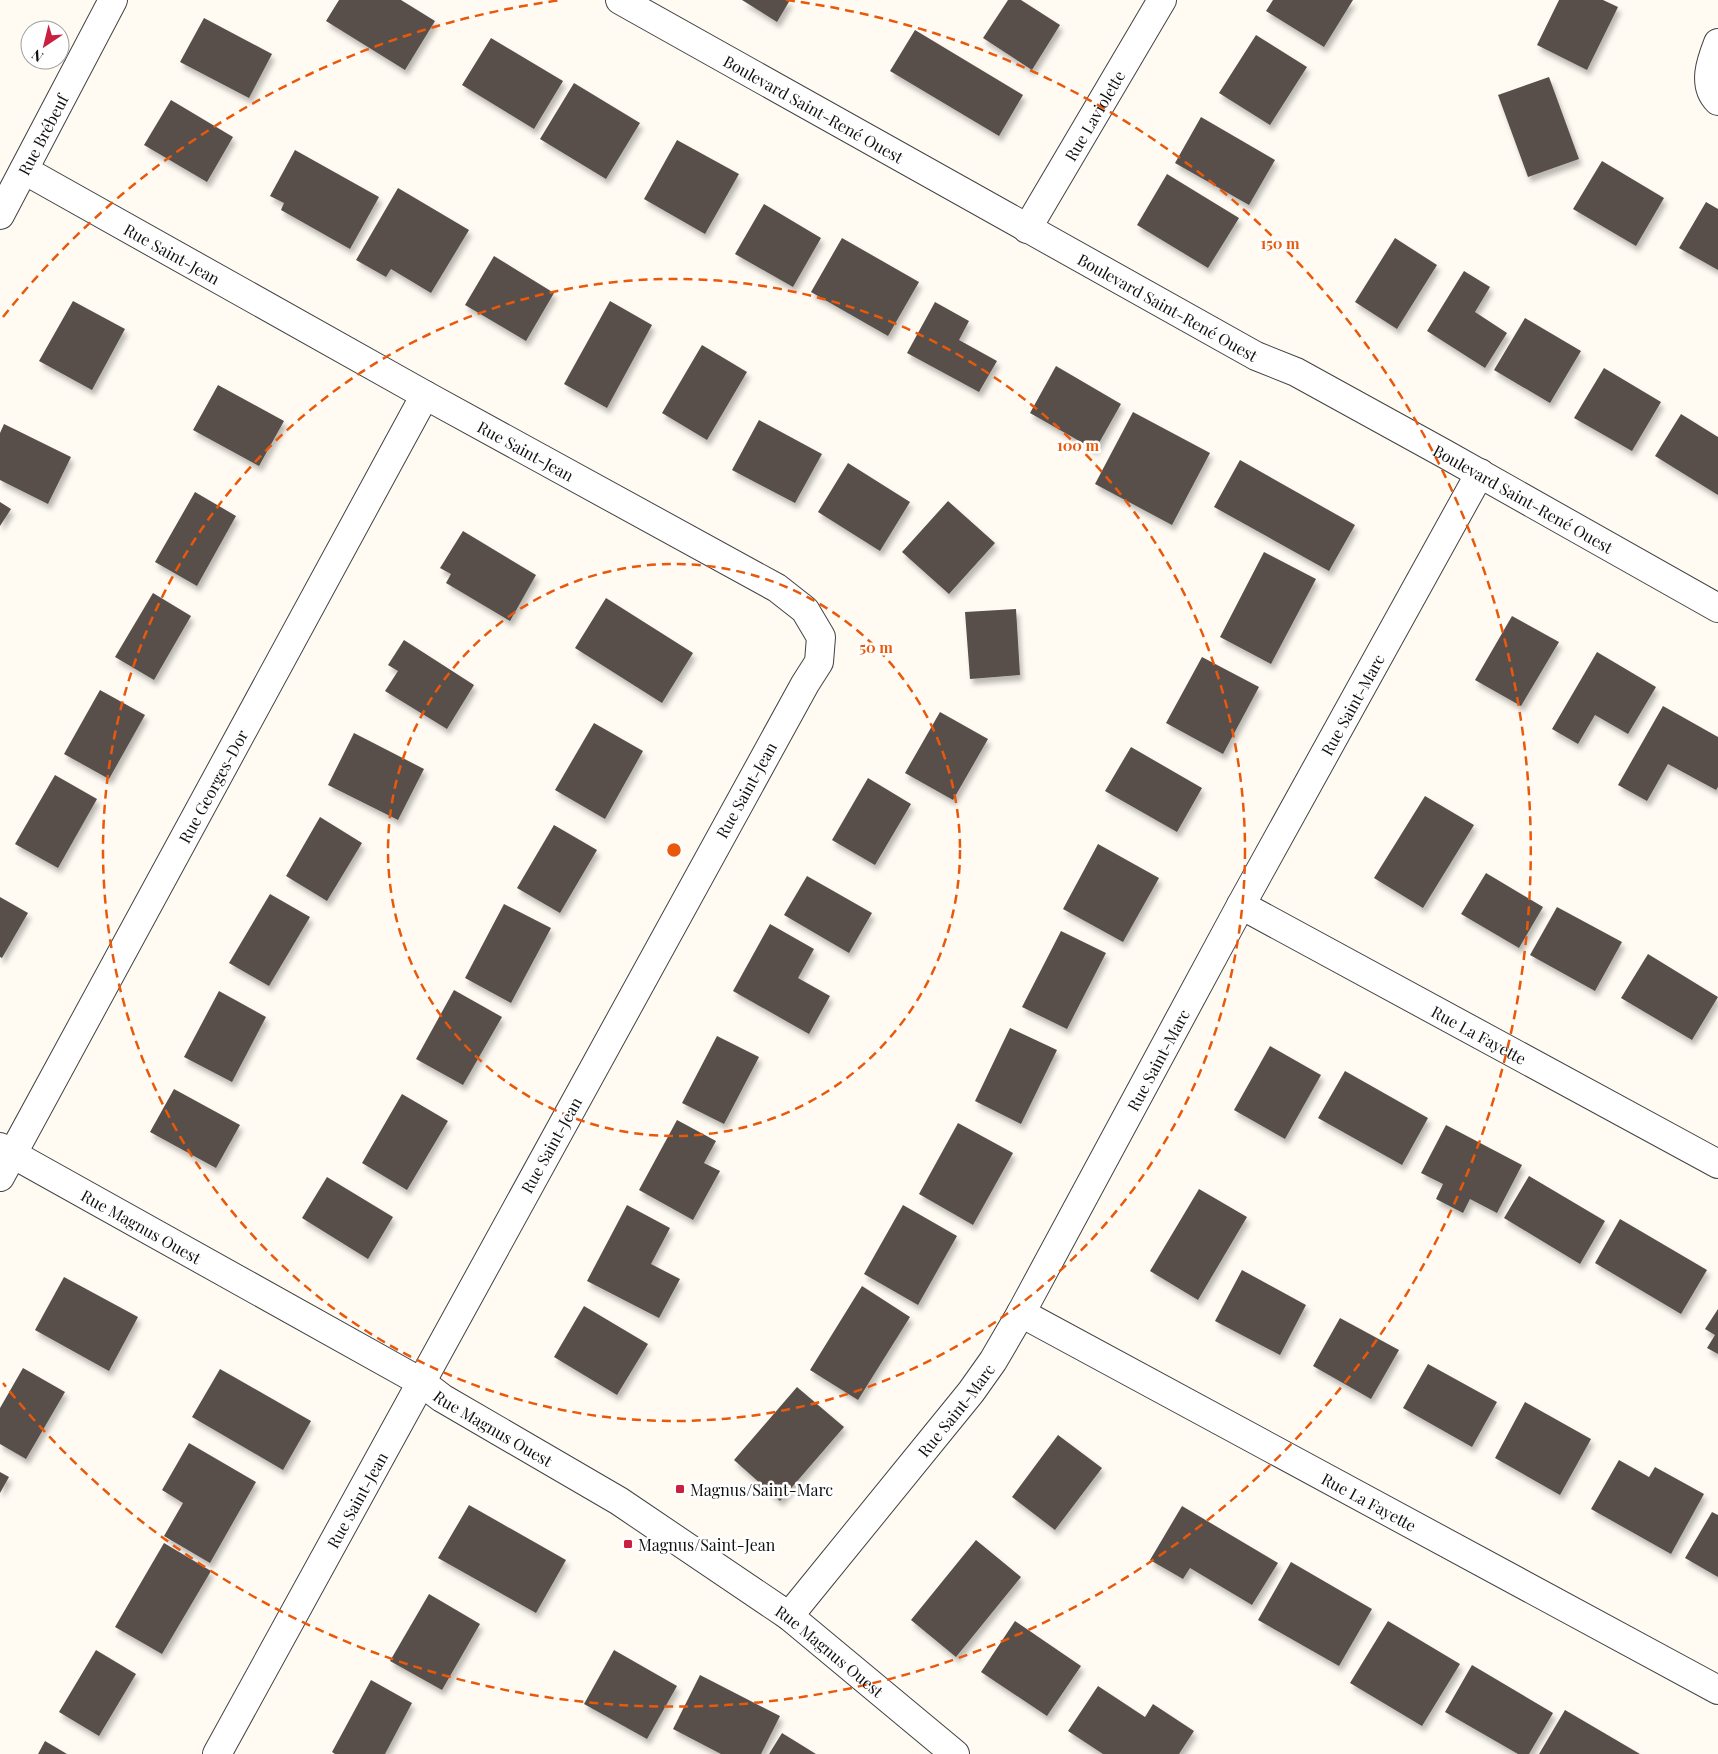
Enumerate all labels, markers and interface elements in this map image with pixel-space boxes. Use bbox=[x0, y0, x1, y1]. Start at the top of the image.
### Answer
north arrow bbox=[20, 20, 70, 70]
text: N bbox=[28, 45, 47, 67]
street label: Boulevard Saint-René Ouest bbox=[720, 50, 908, 167]
street label: Rue Laviolette bbox=[1059, 66, 1129, 164]
street label: Rue Brébeuf bbox=[12, 89, 73, 178]
street label: Rue Saint-Jean bbox=[121, 218, 224, 289]
text: 150 m bbox=[1260, 233, 1300, 253]
street label: Boulevard Saint-René Ouest bbox=[1074, 248, 1262, 366]
street label: Rue Saint-Jean bbox=[474, 415, 578, 485]
text: 100 m bbox=[1057, 435, 1100, 455]
street label: Boulevard Saint-René Ouest bbox=[1430, 439, 1617, 557]
text: 50 m bbox=[859, 637, 893, 657]
street label: Rue Saint-Marc bbox=[1316, 650, 1389, 759]
street label: Rue Georges-Dor bbox=[173, 726, 252, 846]
street label: Rue Saint-Jean bbox=[711, 738, 781, 842]
centre of rings bbox=[665, 841, 683, 859]
street label: Rue La Fayette bbox=[1428, 1000, 1530, 1068]
street label: Rue Saint-Marc bbox=[1122, 1005, 1194, 1114]
street label: Rue Saint-Jean bbox=[516, 1093, 586, 1197]
street label: Rue Magnus Ouest bbox=[78, 1184, 205, 1268]
street label: Rue Saint-Marc bbox=[912, 1359, 999, 1461]
street label: Rue Magnus Ouest bbox=[430, 1385, 557, 1471]
street label: Rue Saint-Jean bbox=[322, 1448, 392, 1552]
street label: Rue La Fayette bbox=[1318, 1467, 1420, 1536]
place label: Magnus/Saint-Marc bbox=[690, 1479, 833, 1500]
marker: Magnus/Saint-Marc bbox=[674, 1483, 686, 1495]
place label: Magnus/Saint-Jean bbox=[638, 1534, 776, 1555]
marker: Magnus/Saint-Jean bbox=[622, 1538, 634, 1550]
street label: Rue Magnus Ouest bbox=[772, 1600, 889, 1701]

